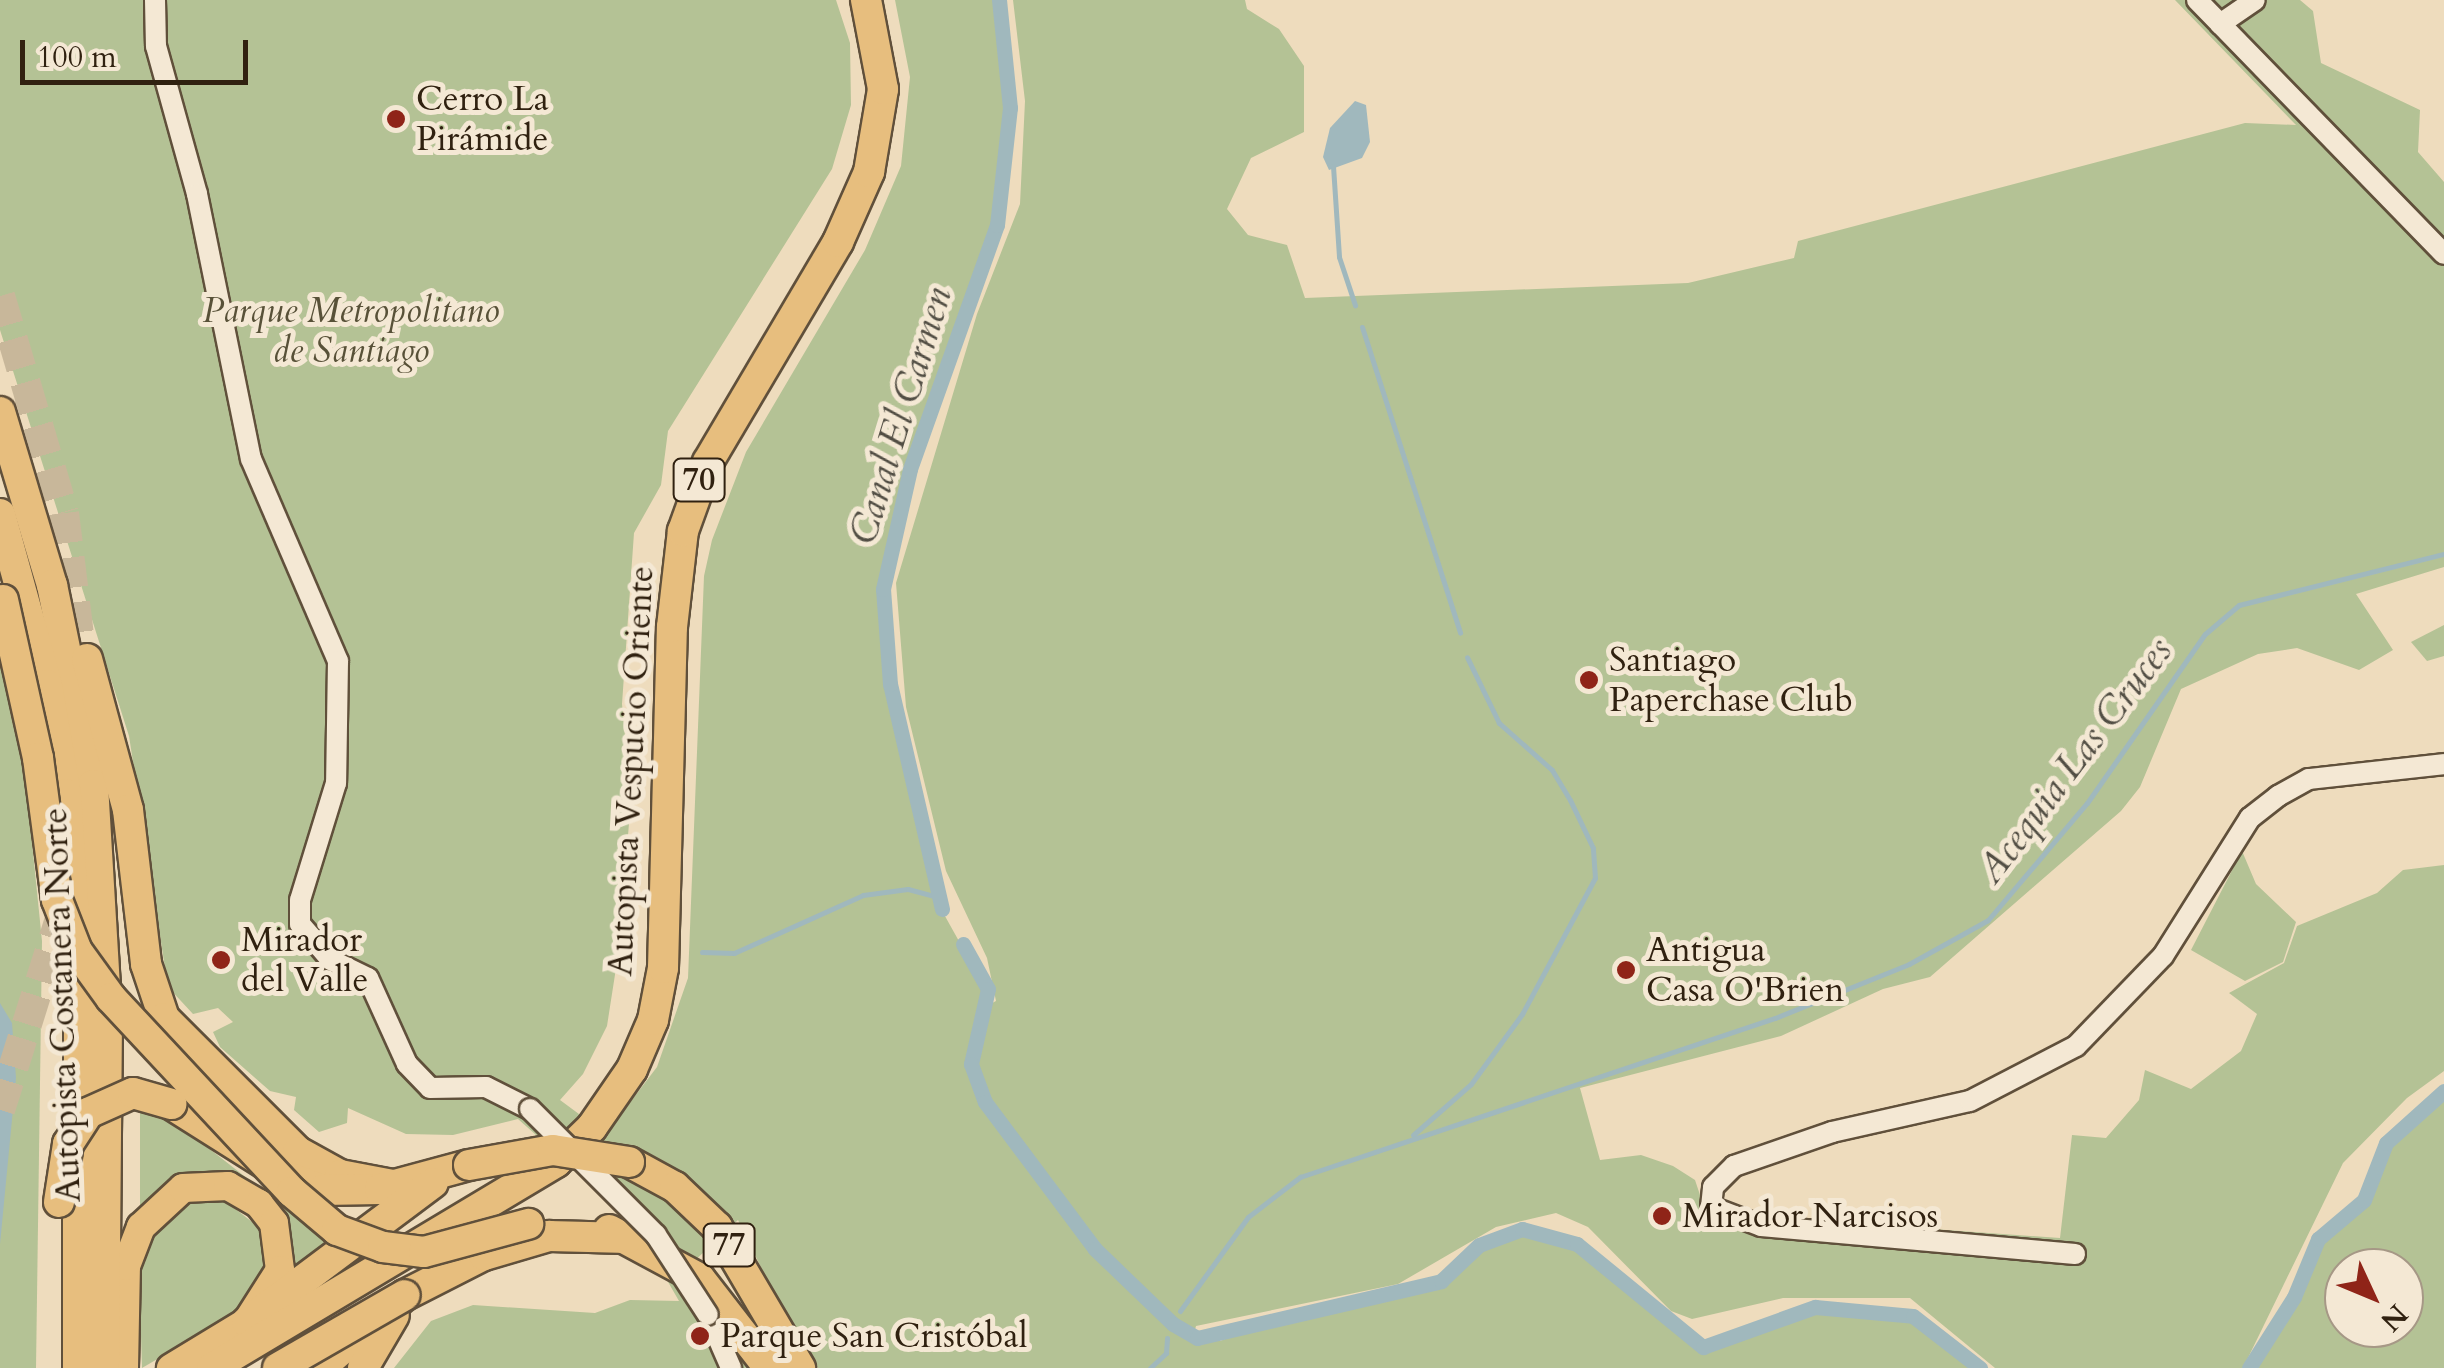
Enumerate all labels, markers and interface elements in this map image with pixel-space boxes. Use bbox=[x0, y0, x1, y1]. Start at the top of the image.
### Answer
scale bar bbox=[25, 20, 252, 82]
text: 100 m bbox=[37, 37, 117, 78]
place label: Cerro La Pirámide bbox=[416, 78, 549, 160]
marker: Cerro La Pirámide bbox=[385, 108, 407, 130]
water label: Canal El Carmen bbox=[840, 282, 962, 550]
park label: Parque Metropolitano de Santiago bbox=[202, 290, 500, 372]
road number: 70 bbox=[672, 453, 726, 507]
street label: Autopista Vespucio Oriente bbox=[599, 565, 663, 977]
water label: Acequia Las Cruces bbox=[1968, 629, 2182, 893]
place label: Santiago Paperchase Club bbox=[1609, 639, 1853, 721]
marker: Santiago Paperchase Club bbox=[1578, 669, 1600, 691]
street label: Autopista Costanera Norte bbox=[34, 807, 90, 1203]
place label: Mirador del Valle bbox=[241, 919, 368, 1001]
place label: Antigua Casa O'Brien bbox=[1646, 929, 1844, 1011]
marker: Mirador del Valle bbox=[210, 949, 232, 971]
marker: Antigua Casa O'Brien bbox=[1615, 959, 1637, 981]
place label: Mirador Narcisos bbox=[1682, 1195, 1938, 1237]
marker: Mirador Narcisos bbox=[1651, 1205, 1673, 1227]
road number: 77 bbox=[702, 1218, 756, 1272]
north arrow bbox=[2324, 1248, 2424, 1348]
text: N bbox=[2372, 1296, 2416, 1339]
place label: Parque San Cristóbal bbox=[720, 1315, 1028, 1357]
marker: Parque San Cristóbal bbox=[689, 1325, 711, 1347]

